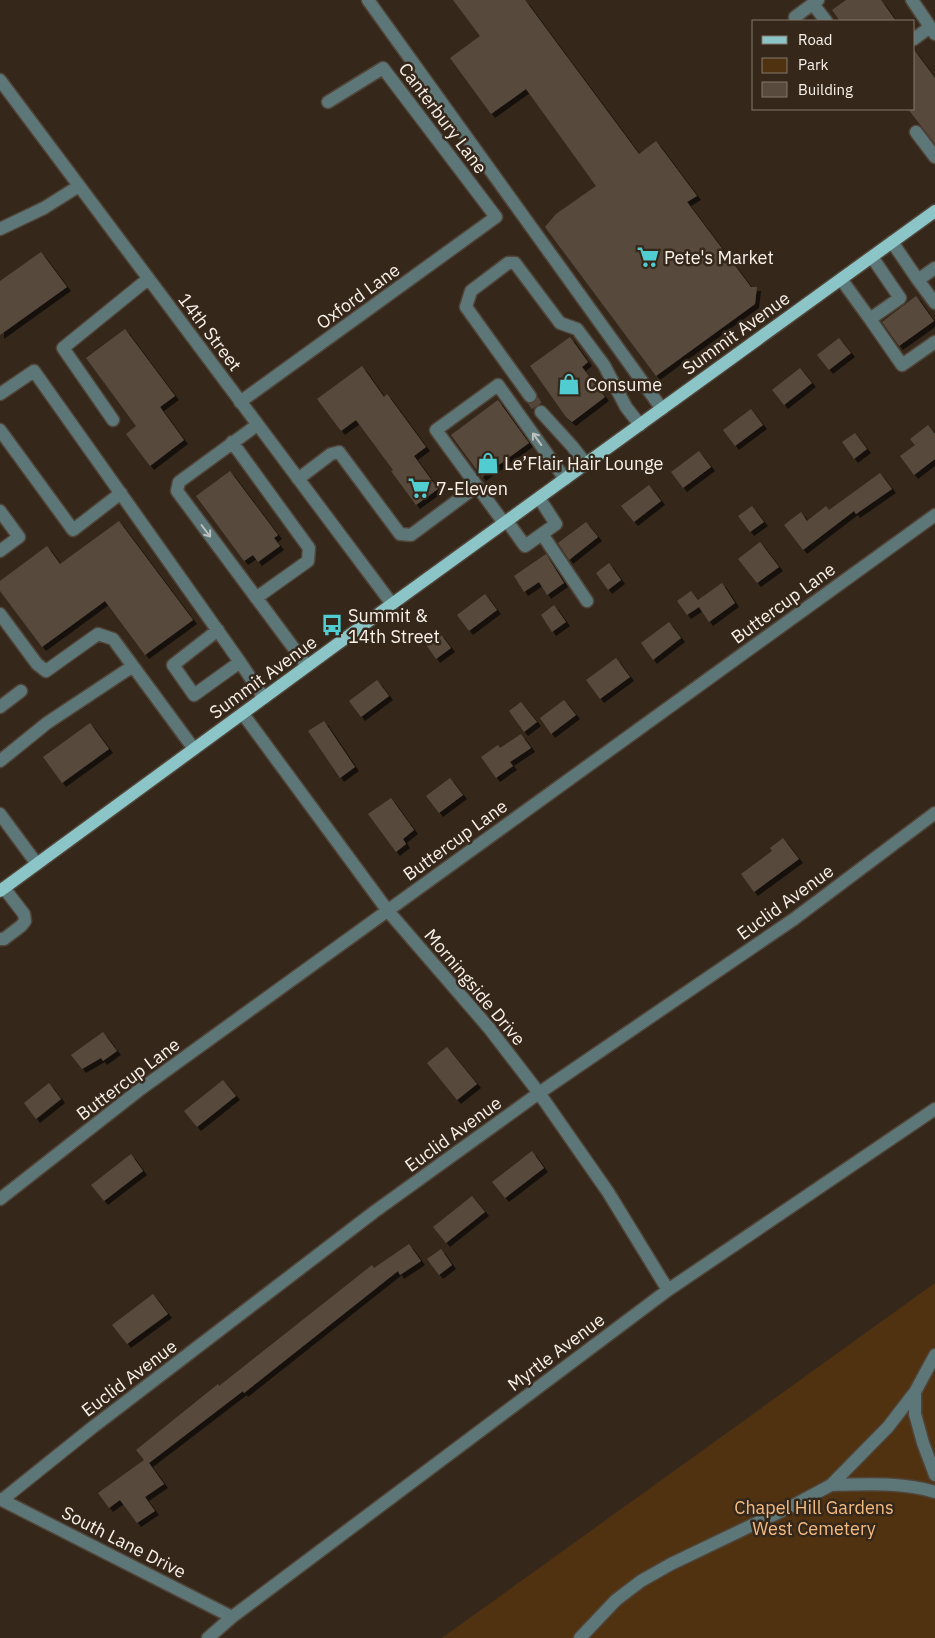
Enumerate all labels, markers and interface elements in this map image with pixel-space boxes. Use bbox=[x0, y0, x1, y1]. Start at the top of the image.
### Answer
legend bbox=[752, 20, 915, 110]
text: Road bbox=[798, 30, 833, 49]
text: Park bbox=[798, 55, 828, 74]
street label: Canterbury Lane bbox=[394, 58, 492, 178]
text: Building bbox=[798, 80, 853, 99]
supermarket icon: Pete's Market bbox=[635, 244, 661, 270]
place label: Pete's Market bbox=[664, 246, 774, 269]
street label: Oxford Lane bbox=[312, 258, 404, 334]
street label: Summit Avenue bbox=[678, 286, 794, 380]
street label: 14th Street bbox=[173, 288, 247, 376]
shop icon: Consume bbox=[556, 371, 582, 397]
place label: Consume bbox=[586, 373, 662, 396]
one-way arrow bbox=[532, 432, 542, 446]
shop icon: Le’Flair Hair Lounge bbox=[475, 450, 501, 476]
place label: Le’Flair Hair Lounge bbox=[504, 452, 664, 475]
supermarket icon: 7-Eleven bbox=[406, 475, 432, 501]
place label: 7-Eleven bbox=[436, 477, 508, 500]
one-way arrow bbox=[201, 523, 212, 537]
street label: Buttercup Lane bbox=[726, 557, 840, 649]
place label: Summit & 14th Street bbox=[348, 604, 440, 648]
bus stop icon: Summit & 14th Street bbox=[319, 612, 345, 638]
street label: Summit Avenue bbox=[205, 630, 321, 724]
street label: Buttercup Lane bbox=[398, 794, 512, 886]
street label: Euclid Avenue bbox=[732, 859, 838, 945]
street label: Morningside Drive bbox=[419, 924, 531, 1050]
street label: Buttercup Lane bbox=[72, 1033, 184, 1125]
street label: Euclid Avenue bbox=[400, 1091, 506, 1177]
street label: Myrtle Avenue bbox=[503, 1308, 609, 1396]
street label: Euclid Avenue bbox=[77, 1334, 182, 1421]
park label: Chapel Hill Gardens West Cemetery bbox=[734, 1496, 894, 1540]
street label: South Lane Drive bbox=[58, 1501, 190, 1583]

